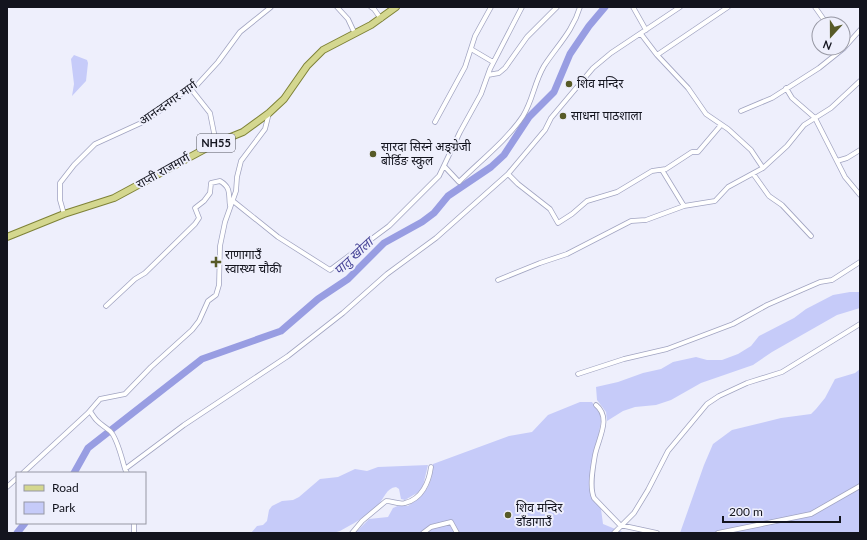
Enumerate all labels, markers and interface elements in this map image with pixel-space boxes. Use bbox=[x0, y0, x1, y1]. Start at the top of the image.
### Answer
north arrow bbox=[811, 16, 851, 56]
text: N bbox=[821, 38, 834, 53]
place label: शिव मन्दिर bbox=[577, 76, 624, 91]
street label: आनन्दनगर मार्ग bbox=[136, 77, 200, 128]
marker: शिव मन्दिर bbox=[564, 79, 574, 89]
place label: साधना पाठशाला bbox=[571, 108, 643, 123]
marker: साधना पाठशाला bbox=[558, 111, 568, 121]
road number: NH55 bbox=[197, 134, 235, 152]
place label: सारदा सिस्ने अङ्ग्रेजी बोर्डिङ स्कुल bbox=[381, 139, 472, 169]
street label: राप्ती राजमार्ग bbox=[133, 149, 193, 191]
marker: सारदा सिस्ने अङ्ग्रेजी बोर्डिङ स्कुल bbox=[368, 149, 378, 159]
water label: पातु खोला bbox=[330, 232, 378, 279]
place label: राणागाउँ स्वास्थ्य चौकी bbox=[225, 247, 282, 276]
marker: राणागाउँ स्वास्थ्य चौकी bbox=[210, 256, 222, 268]
legend bbox=[16, 472, 146, 524]
text: Road bbox=[52, 480, 79, 495]
scale bar bbox=[723, 498, 840, 524]
text: Park bbox=[52, 500, 76, 515]
place label: शिव मन्दिर डाँडागाउँ bbox=[515, 500, 563, 529]
text: 200 m bbox=[729, 504, 763, 519]
marker: शिव मन्दिर डाँडागाउँ bbox=[503, 510, 513, 520]

